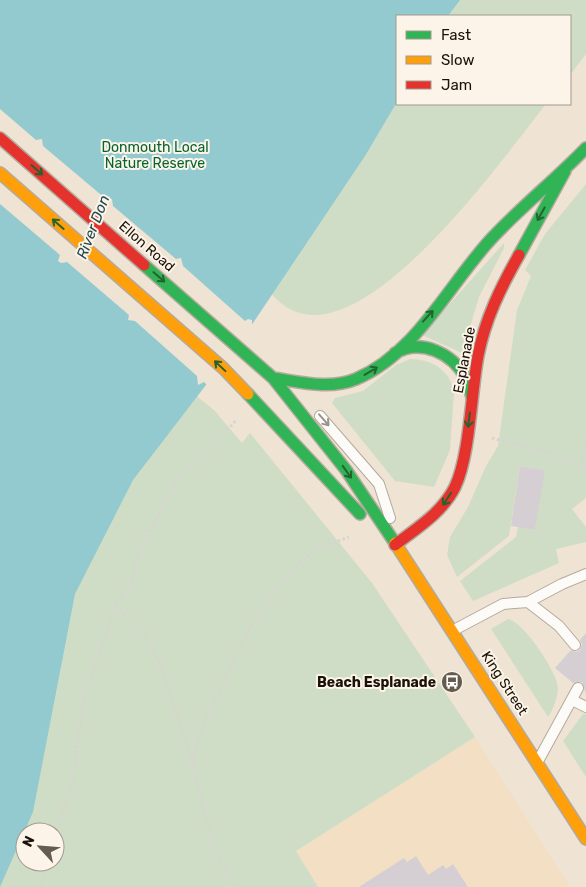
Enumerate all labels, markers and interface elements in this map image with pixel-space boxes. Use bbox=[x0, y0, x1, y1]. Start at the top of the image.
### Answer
legend bbox=[396, 15, 571, 105]
text: Fast bbox=[441, 26, 471, 44]
text: Slow bbox=[441, 51, 474, 69]
text: Jam bbox=[441, 76, 472, 94]
park label: Donmouth Local Nature Reserve bbox=[101, 139, 209, 172]
one-way arrow bbox=[30, 164, 43, 176]
water label: River Don bbox=[73, 192, 113, 262]
one-way arrow bbox=[536, 206, 545, 221]
one-way arrow bbox=[52, 218, 65, 230]
street label: Ellon Road bbox=[115, 218, 178, 275]
one-way arrow bbox=[152, 271, 165, 282]
one-way arrow bbox=[422, 310, 434, 323]
street label: Esplanade bbox=[450, 325, 479, 395]
one-way arrow bbox=[214, 360, 227, 371]
one-way arrow bbox=[364, 365, 378, 375]
one-way arrow bbox=[464, 411, 474, 427]
one-way arrow bbox=[318, 414, 329, 427]
one-way arrow bbox=[342, 464, 352, 478]
one-way arrow bbox=[442, 491, 452, 505]
street label: King Street bbox=[478, 648, 532, 719]
bus stop icon: Beach Esplanade bbox=[440, 670, 464, 694]
place label: Beach Esplanade bbox=[317, 674, 436, 691]
north arrow bbox=[15, 822, 65, 872]
text: N bbox=[19, 833, 39, 850]

